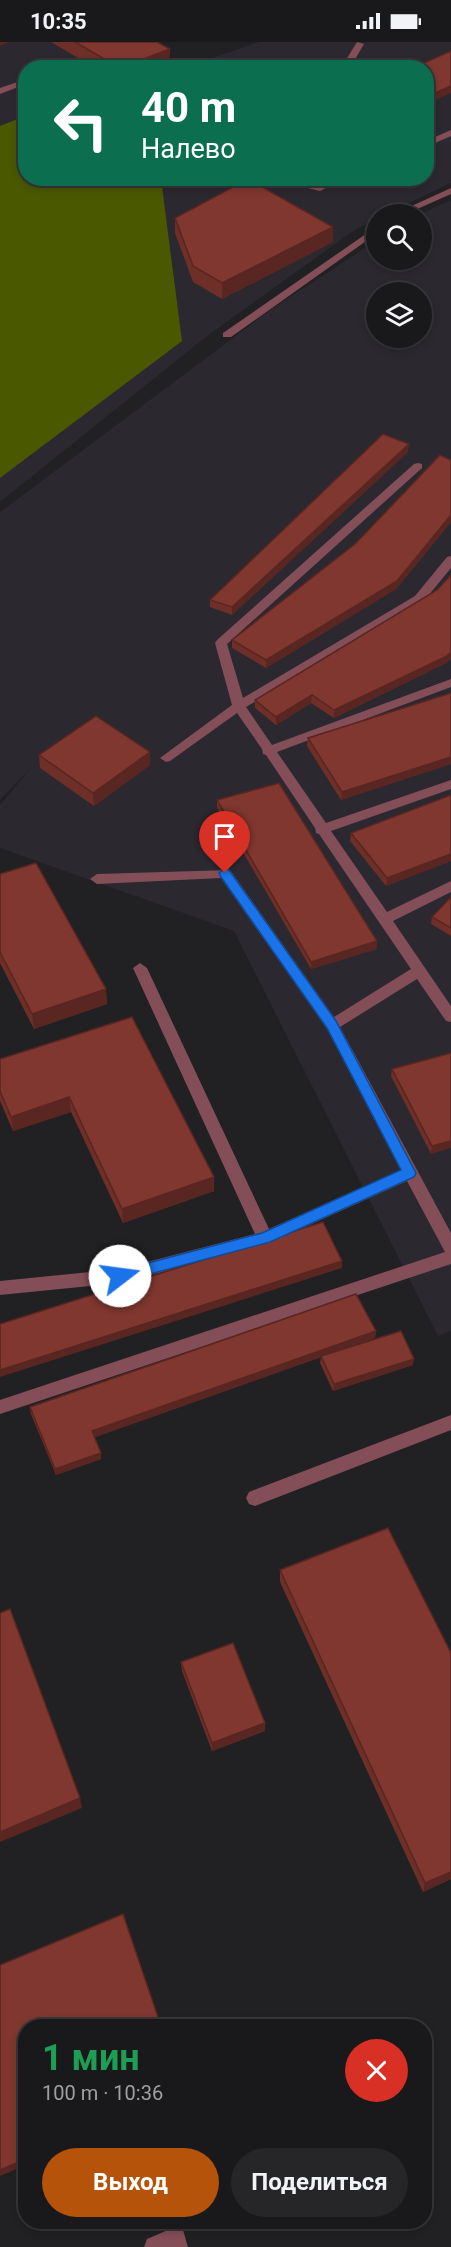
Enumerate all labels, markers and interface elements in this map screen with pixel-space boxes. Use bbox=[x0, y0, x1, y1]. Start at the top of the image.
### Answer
text: 10:35 bbox=[30, 9, 87, 34]
text: 40 m bbox=[141, 83, 236, 132]
icon: left bbox=[42, 84, 120, 162]
text: Налево bbox=[141, 133, 236, 165]
map controls bbox=[366, 204, 432, 348]
button: search bbox=[366, 204, 432, 270]
button: layers bbox=[366, 282, 432, 348]
pin bbox=[199, 811, 250, 873]
icon: arrive bbox=[208, 820, 241, 853]
position arrow bbox=[88, 1244, 152, 1308]
text: 1 мин bbox=[42, 2037, 140, 2079]
button: close bbox=[345, 2039, 408, 2102]
text: 100 m · 10:36 bbox=[42, 2081, 163, 2105]
button: Выход bbox=[42, 2148, 219, 2217]
button: Поделиться bbox=[231, 2148, 408, 2217]

